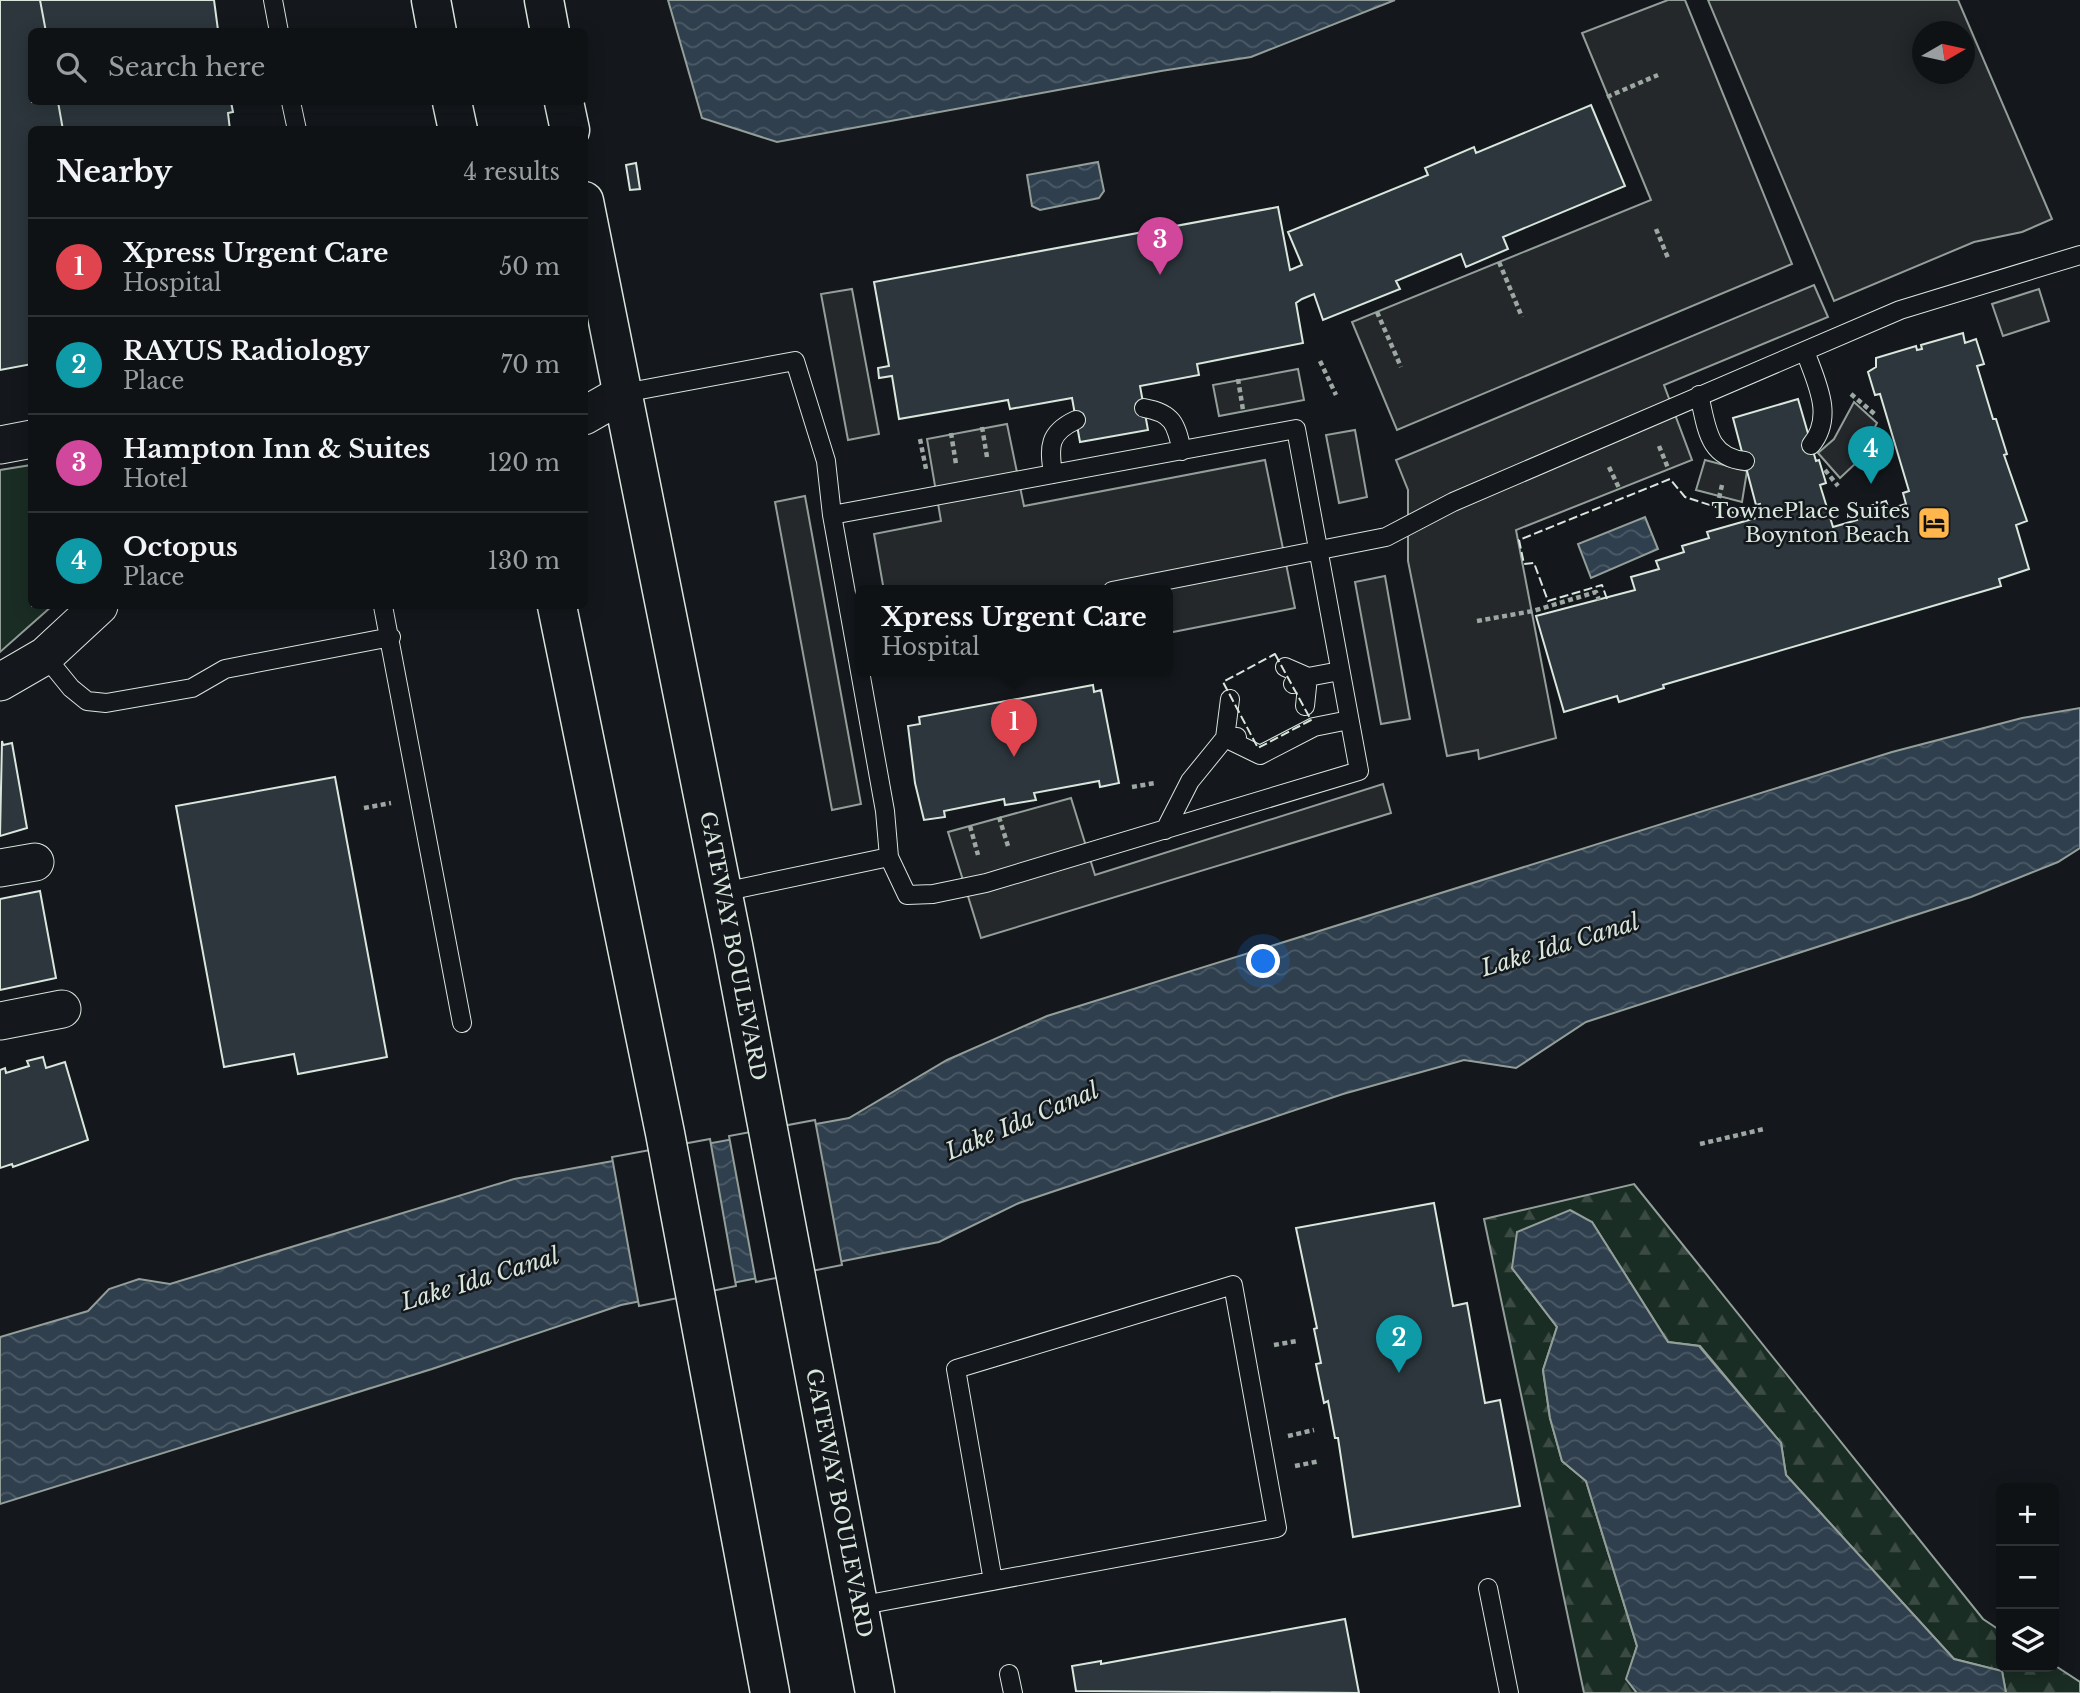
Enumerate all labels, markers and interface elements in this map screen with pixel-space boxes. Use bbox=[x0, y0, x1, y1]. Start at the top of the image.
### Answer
north arrow bbox=[1912, 21, 1975, 84]
search box bbox=[28, 28, 588, 105]
icon: search bbox=[52, 48, 90, 86]
text: Search here bbox=[108, 51, 265, 83]
text: Nearby bbox=[56, 153, 172, 190]
text: 4 results bbox=[464, 158, 560, 186]
pin: 3 bbox=[1137, 217, 1183, 275]
text: Xpress Urgent Care bbox=[123, 237, 388, 269]
text: 1 bbox=[74, 253, 84, 281]
text: 50 m bbox=[499, 253, 560, 281]
text: Hospital bbox=[123, 269, 222, 297]
text: RAYUS Radiology bbox=[123, 335, 370, 367]
text: 2 bbox=[72, 351, 86, 379]
text: 70 m bbox=[501, 351, 560, 379]
text: Place bbox=[123, 367, 185, 395]
pin: 4 bbox=[1848, 426, 1894, 484]
text: Hampton Inn & Suites bbox=[123, 433, 430, 465]
text: 3 bbox=[72, 449, 86, 477]
text: 120 m bbox=[488, 449, 560, 477]
text: Hotel bbox=[123, 465, 188, 493]
place label: TownePlace Suites Boynton Beach bbox=[1711, 498, 1910, 548]
hotel icon: TownePlace Suites Boynton Beach bbox=[1915, 504, 1953, 542]
text: Octopus bbox=[123, 531, 238, 563]
text: 4 bbox=[71, 547, 87, 575]
text: 130 m bbox=[488, 547, 560, 575]
text: Place bbox=[123, 563, 185, 591]
popup bbox=[855, 585, 1173, 676]
text: Xpress Urgent Care bbox=[881, 601, 1147, 633]
text: Hospital bbox=[881, 633, 980, 661]
pin: 1 bbox=[991, 699, 1037, 757]
street label: GATEWAY BOULEVARD bbox=[694, 809, 772, 1083]
water label: Lake Ida Canal bbox=[1477, 907, 1643, 983]
your location bbox=[1246, 944, 1280, 978]
water label: Lake Ida Canal bbox=[940, 1076, 1104, 1166]
water label: Lake Ida Canal bbox=[397, 1241, 563, 1317]
pin: 2 bbox=[1376, 1315, 1422, 1373]
street label: GATEWAY BOULEVARD bbox=[800, 1366, 878, 1640]
map controls bbox=[1996, 1483, 2059, 1672]
button: + bbox=[1996, 1483, 2059, 1546]
button: − bbox=[1996, 1546, 2059, 1609]
button: layers bbox=[1996, 1609, 2059, 1672]

